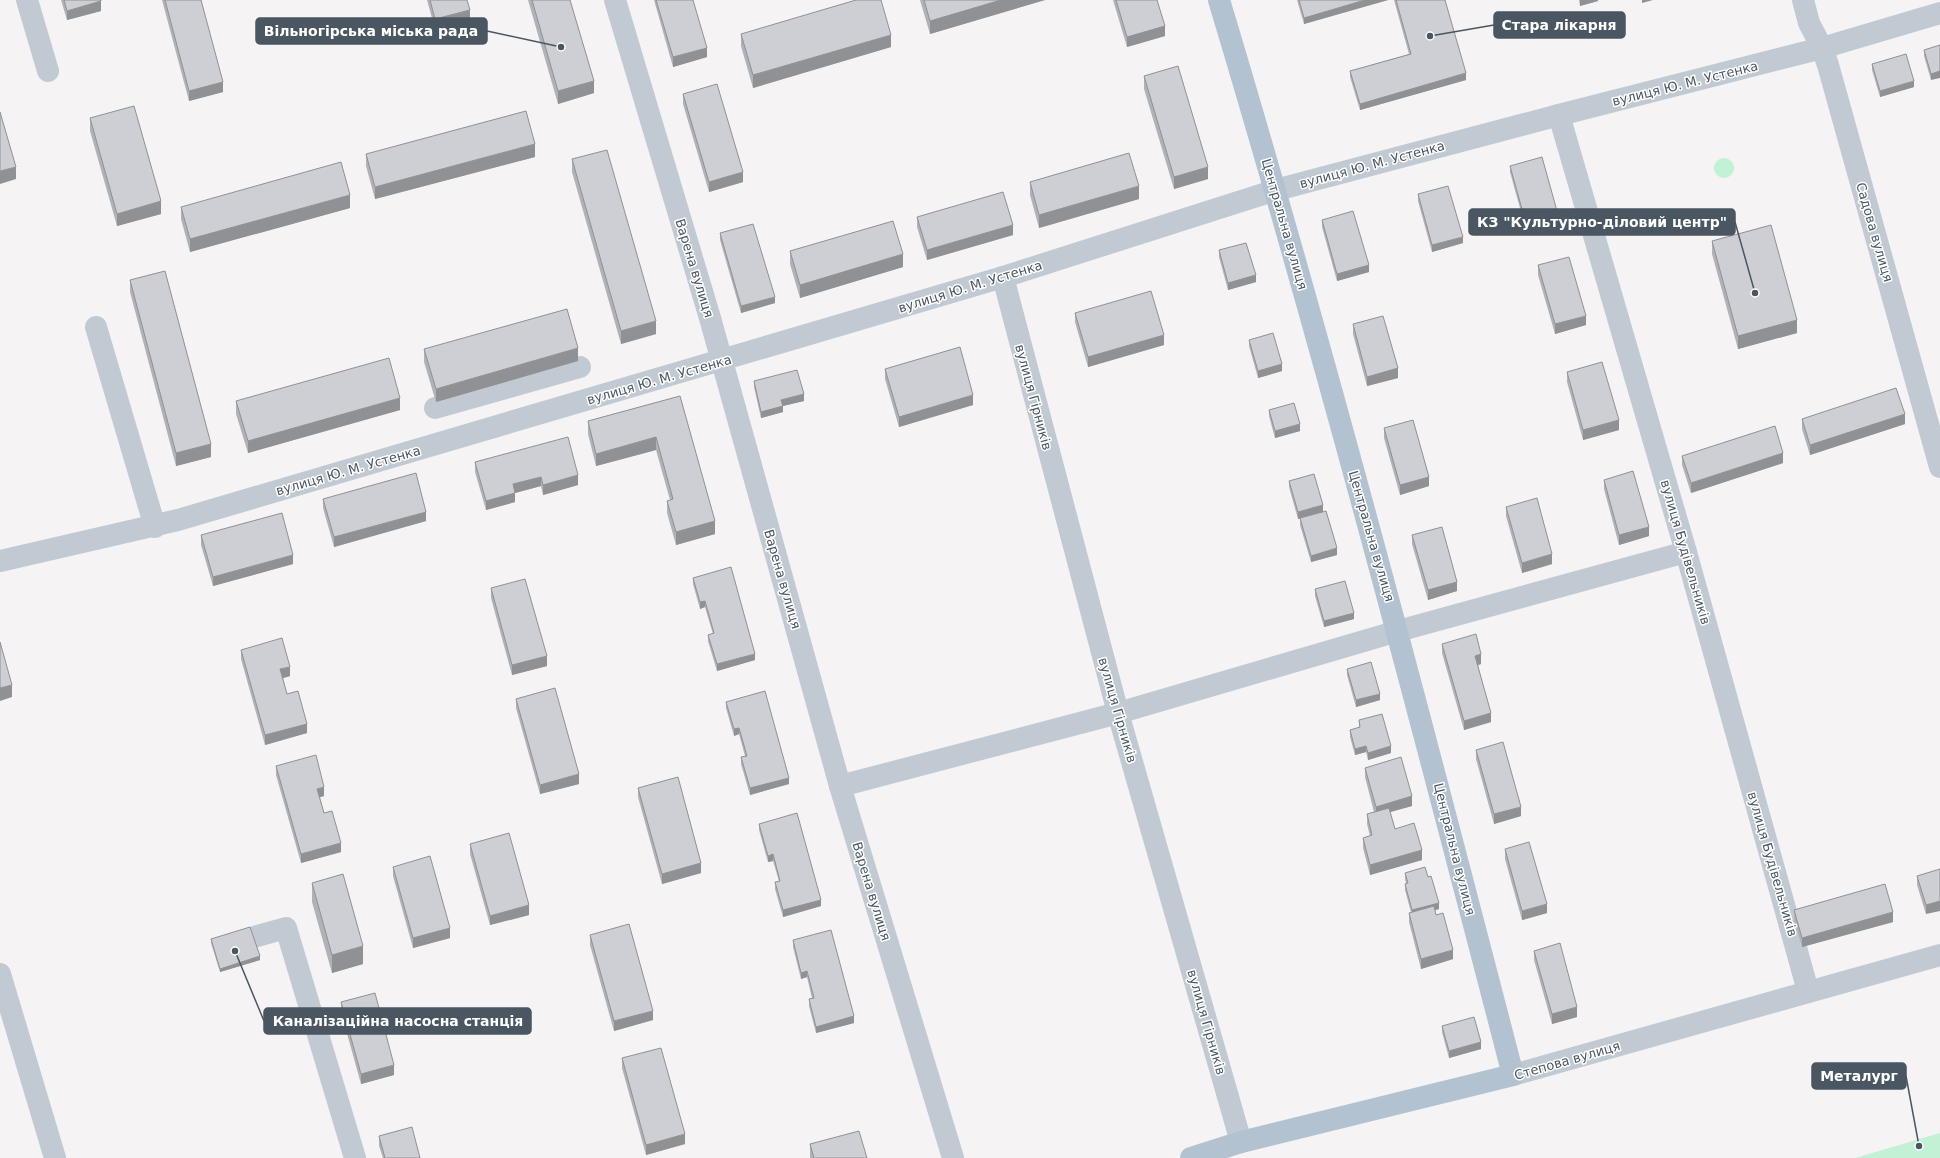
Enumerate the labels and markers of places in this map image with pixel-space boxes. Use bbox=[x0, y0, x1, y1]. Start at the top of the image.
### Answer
callout: Стара лікарня bbox=[1494, 12, 1625, 38]
callout: Вільногірська міська рада bbox=[256, 18, 487, 44]
callout: КЗ "Культурно-діловий центр" bbox=[1469, 209, 1735, 235]
callout: Каналізаційна насосна станція bbox=[264, 1008, 531, 1034]
callout: Металург bbox=[1812, 1063, 1906, 1089]

